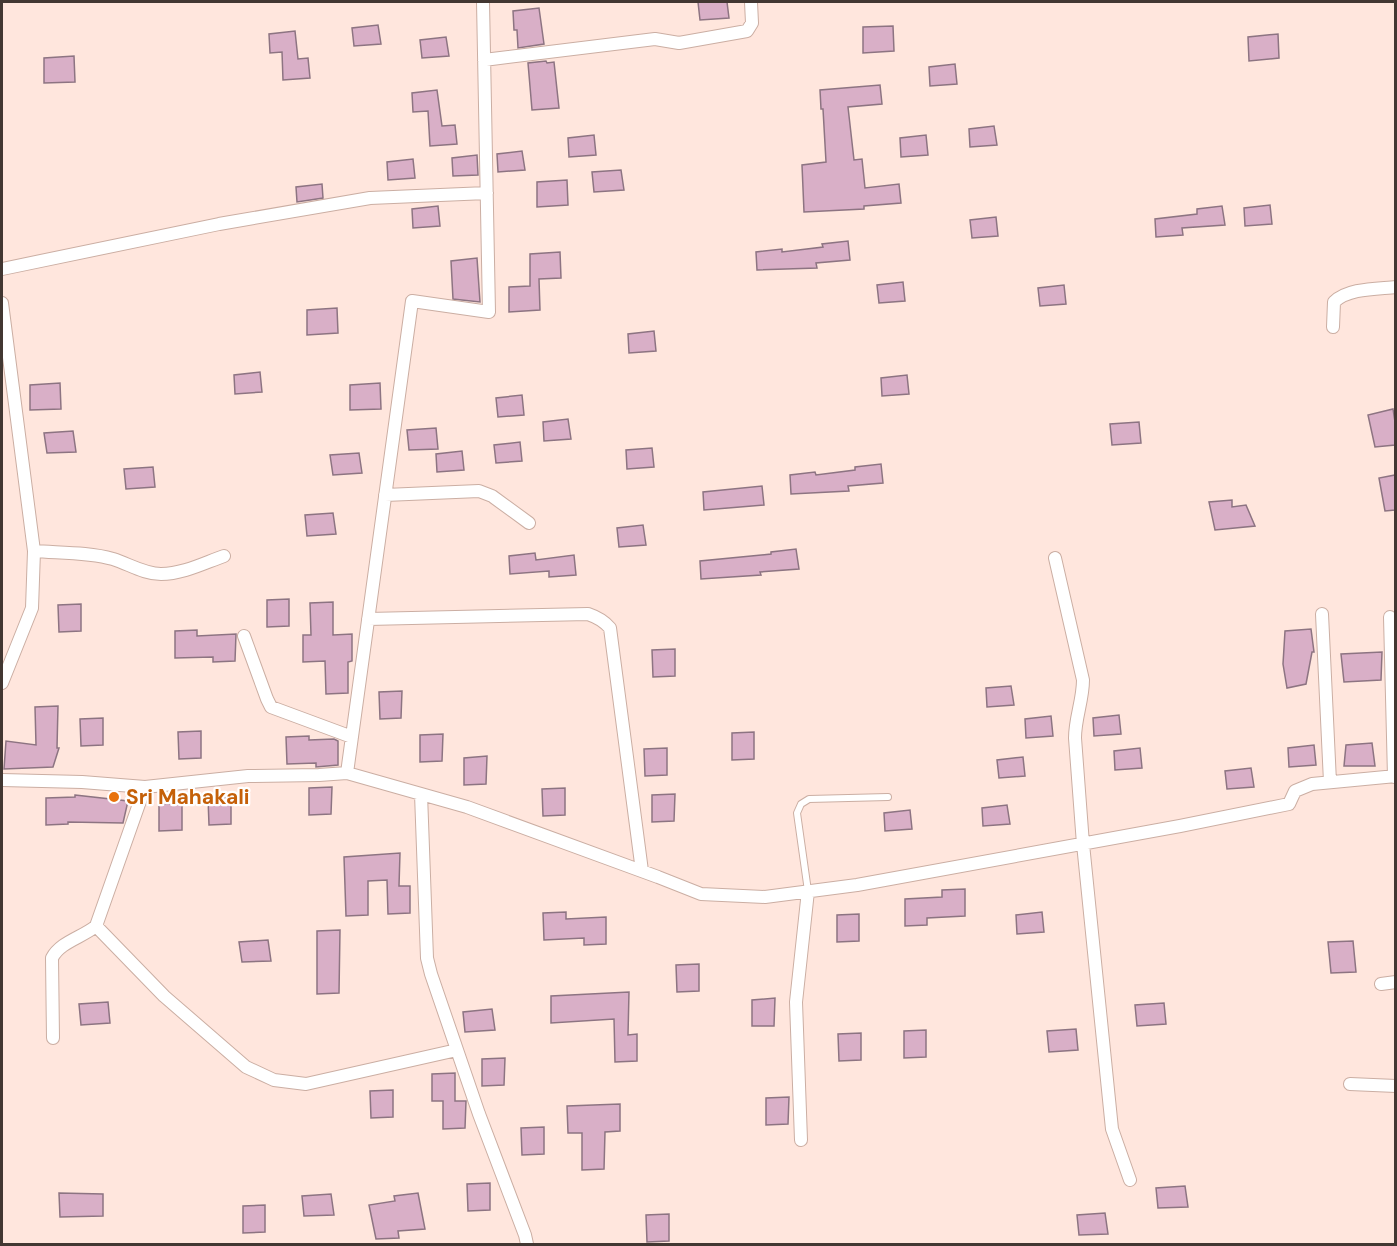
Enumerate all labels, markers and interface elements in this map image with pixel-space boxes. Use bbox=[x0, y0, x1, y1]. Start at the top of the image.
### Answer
place label: Sri Mahakali bbox=[126, 783, 250, 811]
marker: Sri Mahakali bbox=[107, 790, 121, 804]

